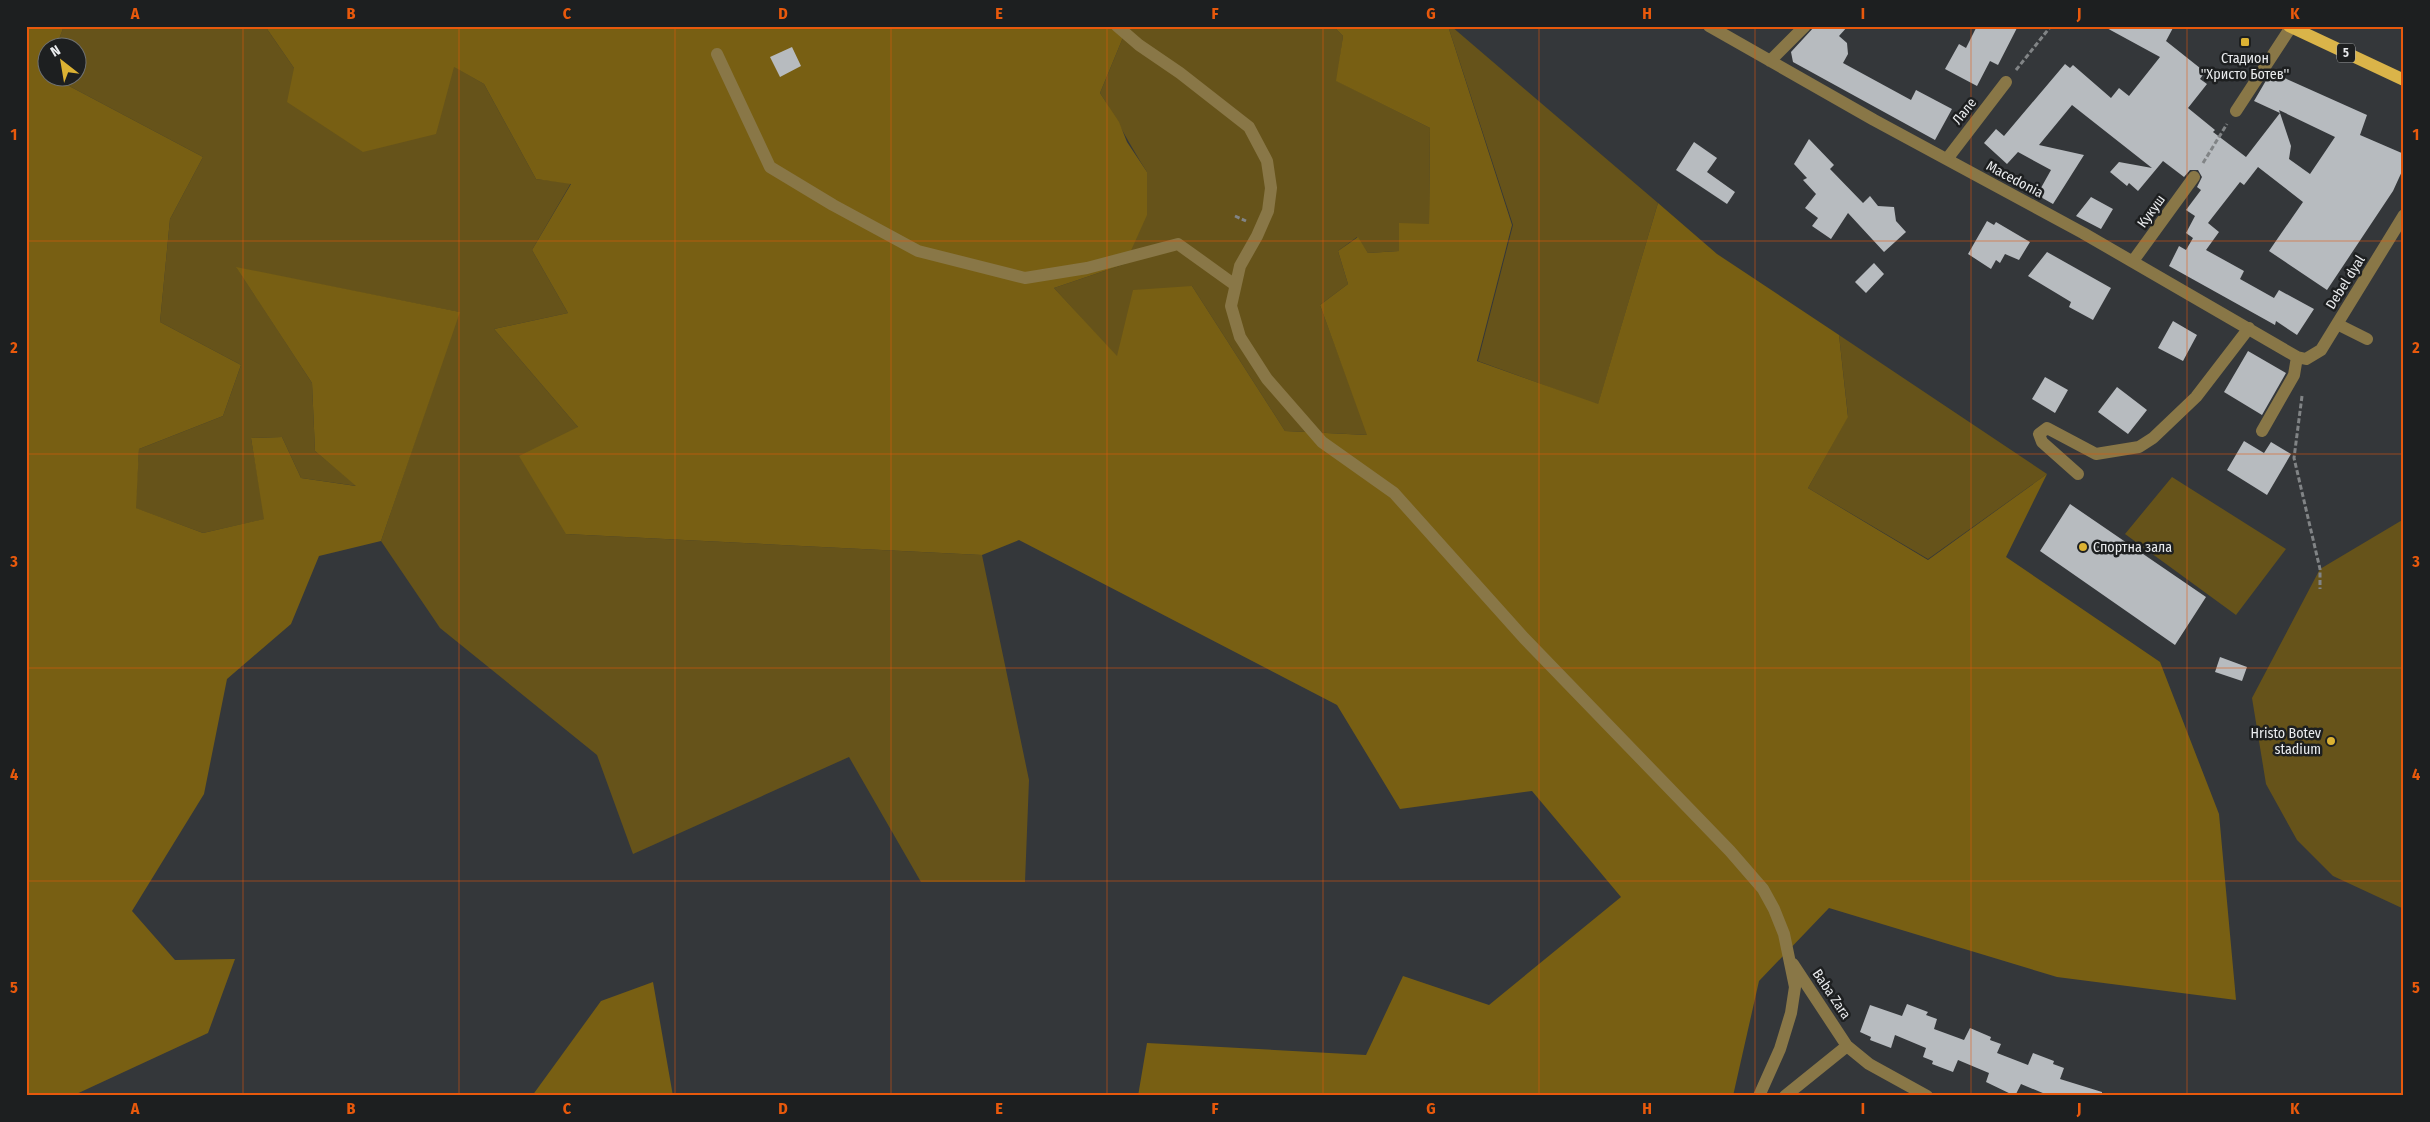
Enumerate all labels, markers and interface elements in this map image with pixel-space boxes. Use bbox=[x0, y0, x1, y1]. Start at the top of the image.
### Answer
text: A bbox=[130, 4, 140, 23]
text: B bbox=[347, 4, 356, 23]
text: C bbox=[563, 4, 572, 23]
text: D bbox=[778, 4, 788, 23]
text: E bbox=[995, 4, 1003, 23]
text: F bbox=[1211, 4, 1219, 23]
text: G bbox=[1426, 4, 1436, 23]
text: H bbox=[1642, 4, 1652, 23]
text: I bbox=[1861, 4, 1865, 23]
text: J bbox=[2076, 4, 2081, 23]
text: K bbox=[2290, 4, 2300, 23]
marker: Стадион ''Христо Ботев'' bbox=[2239, 36, 2251, 48]
north arrow bbox=[38, 38, 88, 88]
text: N bbox=[48, 42, 64, 61]
road number: 5 bbox=[2337, 44, 2355, 62]
place label: Стадион ''Христо Ботев'' bbox=[2201, 50, 2289, 83]
street label: Лале bbox=[1949, 95, 1980, 128]
text: 1 bbox=[11, 125, 17, 144]
text: 1 bbox=[2413, 125, 2419, 144]
street label: Macedonia bbox=[1983, 157, 2046, 202]
street label: Кукуш bbox=[2134, 192, 2169, 231]
street label: Debel dyal bbox=[2322, 252, 2369, 312]
text: 2 bbox=[9, 338, 18, 357]
text: 2 bbox=[2411, 338, 2420, 357]
place label: Спортна зала bbox=[2093, 539, 2172, 556]
marker: Спортна зала bbox=[2077, 541, 2089, 553]
text: 3 bbox=[9, 552, 18, 571]
text: 3 bbox=[2411, 552, 2420, 571]
place label: Hristo Botev stadium bbox=[2251, 725, 2322, 758]
marker: Hristo Botev stadium bbox=[2325, 735, 2337, 747]
text: 4 bbox=[10, 765, 18, 784]
text: 4 bbox=[2412, 765, 2420, 784]
street label: Baba Zara bbox=[1809, 966, 1855, 1023]
text: 5 bbox=[10, 978, 18, 997]
text: 5 bbox=[2412, 978, 2420, 997]
text: A bbox=[130, 1099, 140, 1118]
text: B bbox=[347, 1099, 356, 1118]
text: C bbox=[563, 1099, 572, 1118]
text: D bbox=[778, 1099, 788, 1118]
text: E bbox=[995, 1099, 1003, 1118]
text: F bbox=[1211, 1099, 1219, 1118]
text: G bbox=[1426, 1099, 1436, 1118]
text: H bbox=[1642, 1099, 1652, 1118]
text: I bbox=[1861, 1099, 1865, 1118]
text: J bbox=[2076, 1099, 2081, 1118]
text: K bbox=[2290, 1099, 2300, 1118]

